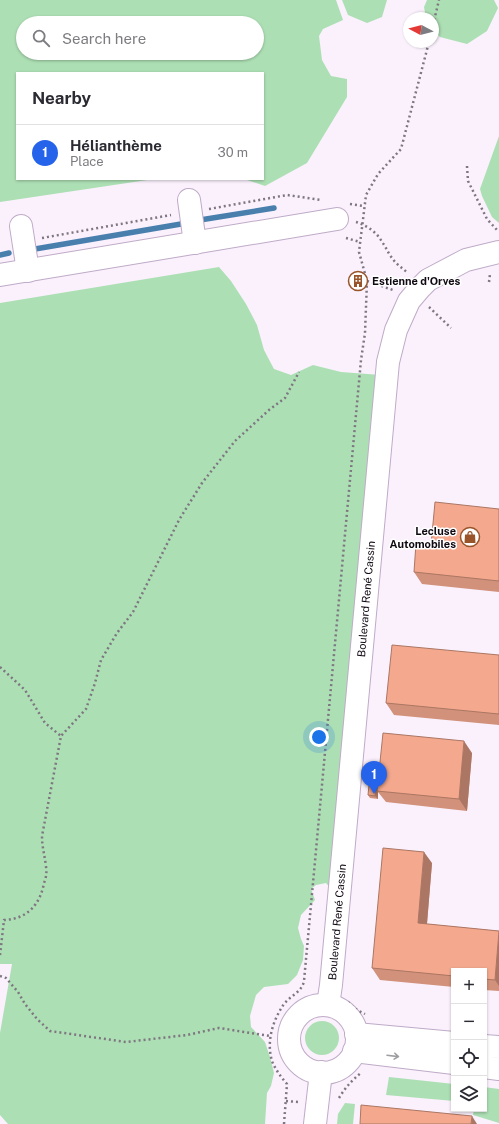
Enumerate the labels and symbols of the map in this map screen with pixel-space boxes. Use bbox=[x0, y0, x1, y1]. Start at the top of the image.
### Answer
north arrow bbox=[403, 12, 439, 48]
building icon: Estienne d'Orves bbox=[347, 270, 369, 292]
place label: Estienne d'Orves bbox=[372, 275, 461, 287]
place label: Lecluse Automobiles bbox=[390, 525, 456, 550]
shop icon: Lecluse Automobiles bbox=[459, 526, 481, 548]
street label: Boulevard René Cassin bbox=[355, 540, 377, 658]
your location bbox=[309, 727, 329, 747]
pin: 1 bbox=[361, 761, 387, 794]
street label: Boulevard René Cassin bbox=[326, 863, 348, 981]
one-way arrow bbox=[386, 1052, 399, 1060]

